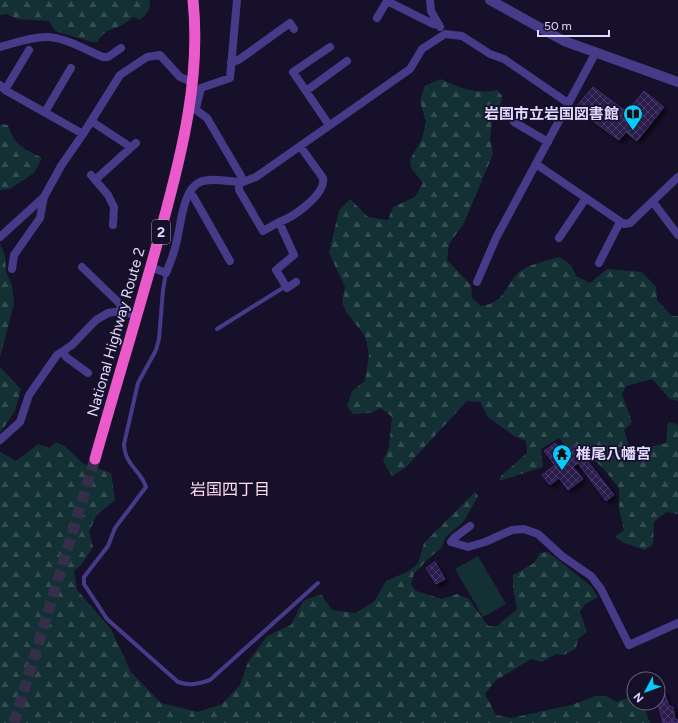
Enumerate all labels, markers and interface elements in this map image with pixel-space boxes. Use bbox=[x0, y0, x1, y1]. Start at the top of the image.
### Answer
scale bar bbox=[538, 12, 609, 38]
text: 50 m bbox=[544, 19, 572, 33]
library icon: 岩国市立岩国図書館 bbox=[622, 103, 644, 131]
place label: 岩国市立岩国図書館 bbox=[484, 105, 619, 123]
road number: 2 bbox=[152, 220, 170, 244]
street label: National Highway Route 2 bbox=[83, 245, 149, 419]
temple icon: 椎尾八幡宮 bbox=[551, 443, 573, 471]
place label: 椎尾八幡宮 bbox=[576, 445, 651, 463]
district label: 岩国四丁目 bbox=[190, 480, 270, 499]
north arrow bbox=[626, 671, 666, 711]
text: N bbox=[631, 690, 647, 705]

